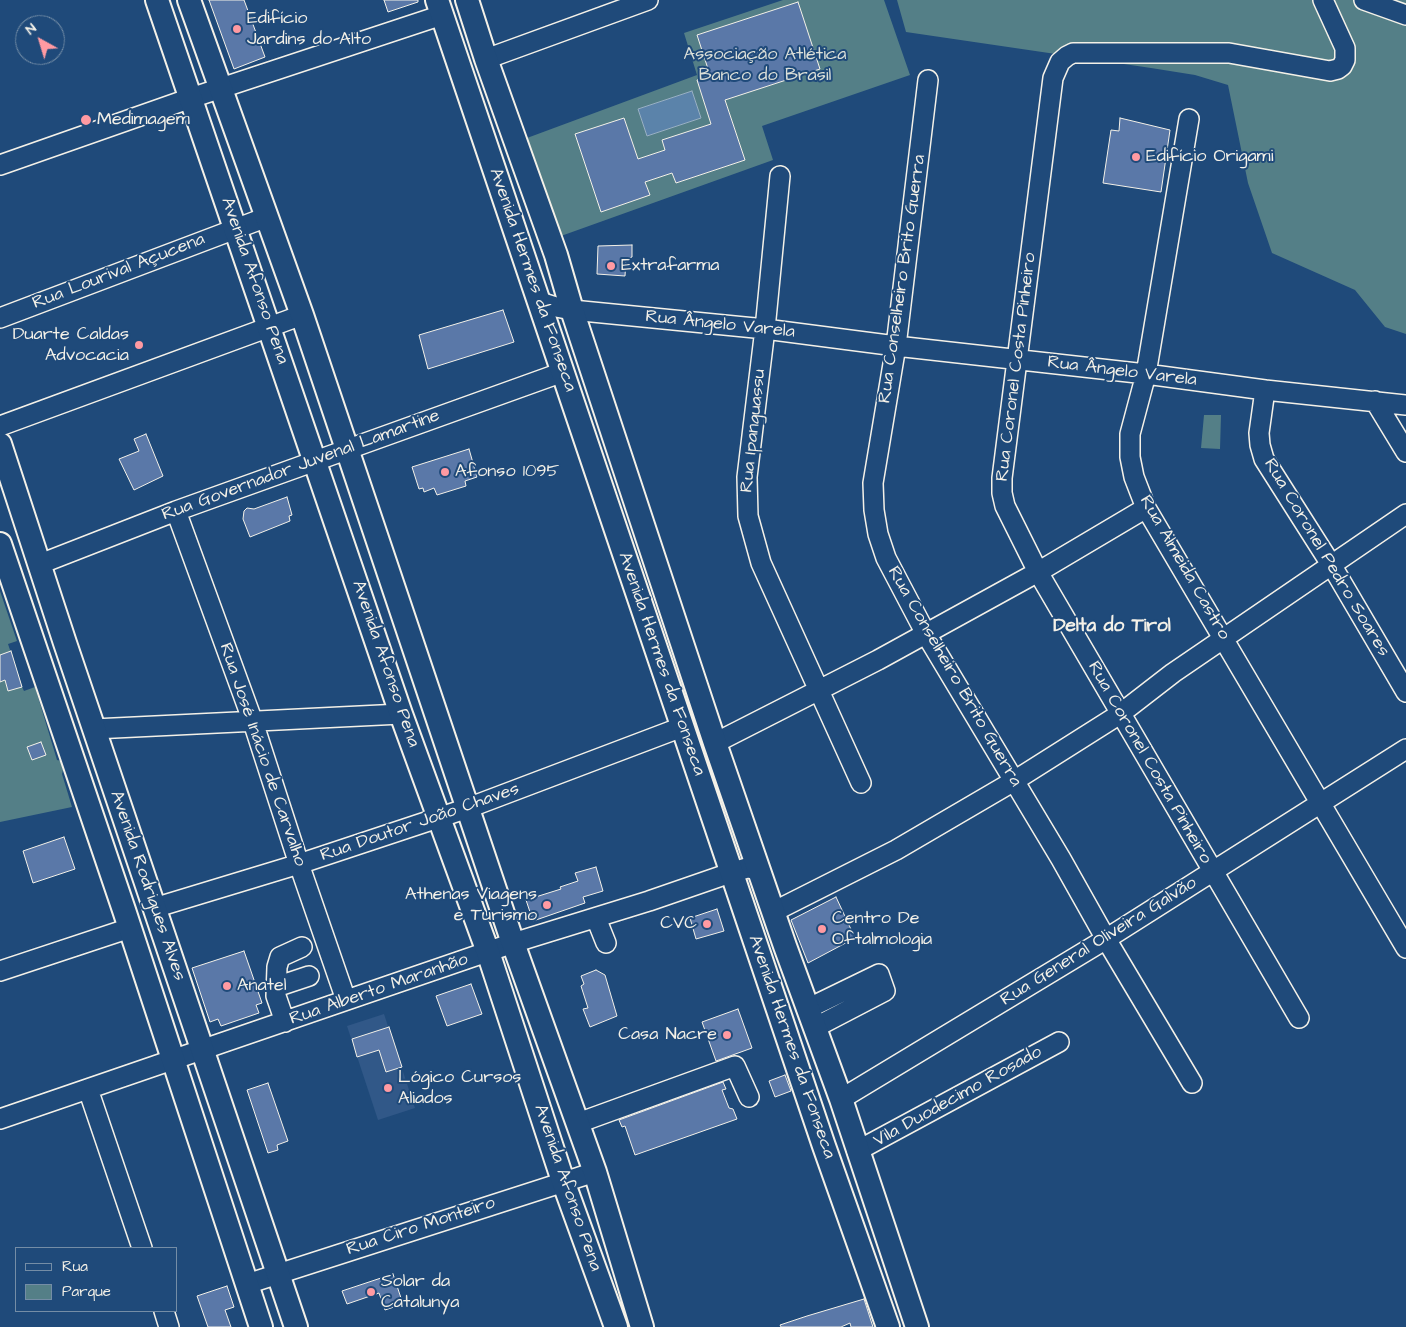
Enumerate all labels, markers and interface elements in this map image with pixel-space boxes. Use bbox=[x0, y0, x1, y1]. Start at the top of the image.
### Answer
place label: Edifício Jardins do Alto bbox=[247, 8, 371, 50]
north arrow bbox=[15, 15, 65, 65]
text: N bbox=[21, 19, 41, 40]
marker: Edifício Jardins do Alto bbox=[231, 23, 243, 35]
park label: Associação Atlética Banco do Brasil bbox=[684, 44, 846, 86]
place label: Medimagem bbox=[97, 109, 190, 131]
marker: Medimagem bbox=[79, 113, 93, 127]
place label: Edifício Origami bbox=[1146, 146, 1273, 168]
marker: Edifício Origami bbox=[1130, 151, 1142, 163]
street label: Rua Conselheiro Brito Guerra bbox=[875, 153, 931, 405]
street label: Avenida Hermes da Fonseca bbox=[484, 165, 580, 395]
street label: Avenida Afonso Pena bbox=[215, 195, 293, 367]
street label: Rua Lourival Açucena bbox=[30, 229, 208, 315]
street label: Rua Coronel Costa Pinheiro bbox=[992, 251, 1042, 483]
place label: Extrafarma bbox=[621, 255, 719, 277]
marker: Extrafarma bbox=[605, 260, 617, 272]
street label: Rua Ângelo Varela bbox=[644, 306, 796, 344]
place label: Duarte Caldas Advocacia bbox=[13, 324, 129, 366]
marker: Duarte Caldas Advocacia bbox=[133, 339, 145, 351]
street label: Rua Ângelo Varela bbox=[1046, 352, 1198, 392]
street label: Rua Ipanguassu bbox=[737, 368, 771, 494]
street label: Rua Governador Juvenal Lamartine bbox=[159, 406, 443, 526]
street label: Rua Coronel Pedro Soares bbox=[1258, 455, 1394, 661]
place label: Afonso 1095 bbox=[455, 461, 559, 483]
marker: Afonso 1095 bbox=[439, 466, 451, 478]
street label: Rua Almeida Castro bbox=[1134, 492, 1234, 644]
street label: Avenida Hermes da Fonseca bbox=[613, 549, 709, 779]
street label: Rua Conselheiro Brito Guerra bbox=[882, 563, 1026, 791]
street label: Avenida Afonso Pena bbox=[346, 578, 424, 750]
district label: Delta do Tirol bbox=[1053, 616, 1171, 638]
street label: Rua José Inácio de Carvalho bbox=[214, 641, 310, 869]
street label: Rua Coronel Costa Pinheiro bbox=[1082, 658, 1216, 868]
street label: Rua Doutor João Chaves bbox=[318, 779, 522, 867]
street label: Avenida Rodrigues Alves bbox=[104, 788, 190, 984]
street label: Rua General Oliveira Galvão bbox=[997, 873, 1201, 1011]
place label: Athenas Viagens e Turismo bbox=[405, 884, 537, 926]
marker: Athenas Viagens e Turismo bbox=[541, 899, 553, 911]
place label: Centro De Oftalmologia bbox=[832, 908, 932, 951]
place label: CVC bbox=[660, 913, 697, 935]
marker: CVC bbox=[701, 918, 713, 930]
marker: Centro De Oftalmologia bbox=[816, 923, 828, 935]
street label: Avenida Hermes da Fonseca bbox=[743, 932, 839, 1162]
street label: Rua Alberto Maranhão bbox=[287, 949, 471, 1031]
place label: Anatel bbox=[237, 975, 287, 997]
marker: Anatel bbox=[221, 980, 233, 992]
place label: Casa Nacre bbox=[618, 1024, 717, 1046]
marker: Casa Nacre bbox=[721, 1029, 733, 1041]
street label: Vila Duodecimo Rosado bbox=[870, 1042, 1046, 1152]
place label: Lógico Cursos Aliados bbox=[398, 1067, 521, 1110]
marker: Lógico Cursos Aliados bbox=[382, 1082, 394, 1094]
street label: Avenida Afonso Pena bbox=[528, 1102, 606, 1274]
street label: Rua Ciro Monteiro bbox=[344, 1193, 498, 1261]
legend bbox=[15, 1247, 178, 1312]
text: Rua bbox=[62, 1256, 88, 1277]
place label: Solar da Catalunya bbox=[381, 1271, 459, 1314]
text: Parque bbox=[62, 1281, 111, 1302]
marker: Solar da Catalunya bbox=[365, 1286, 377, 1298]

